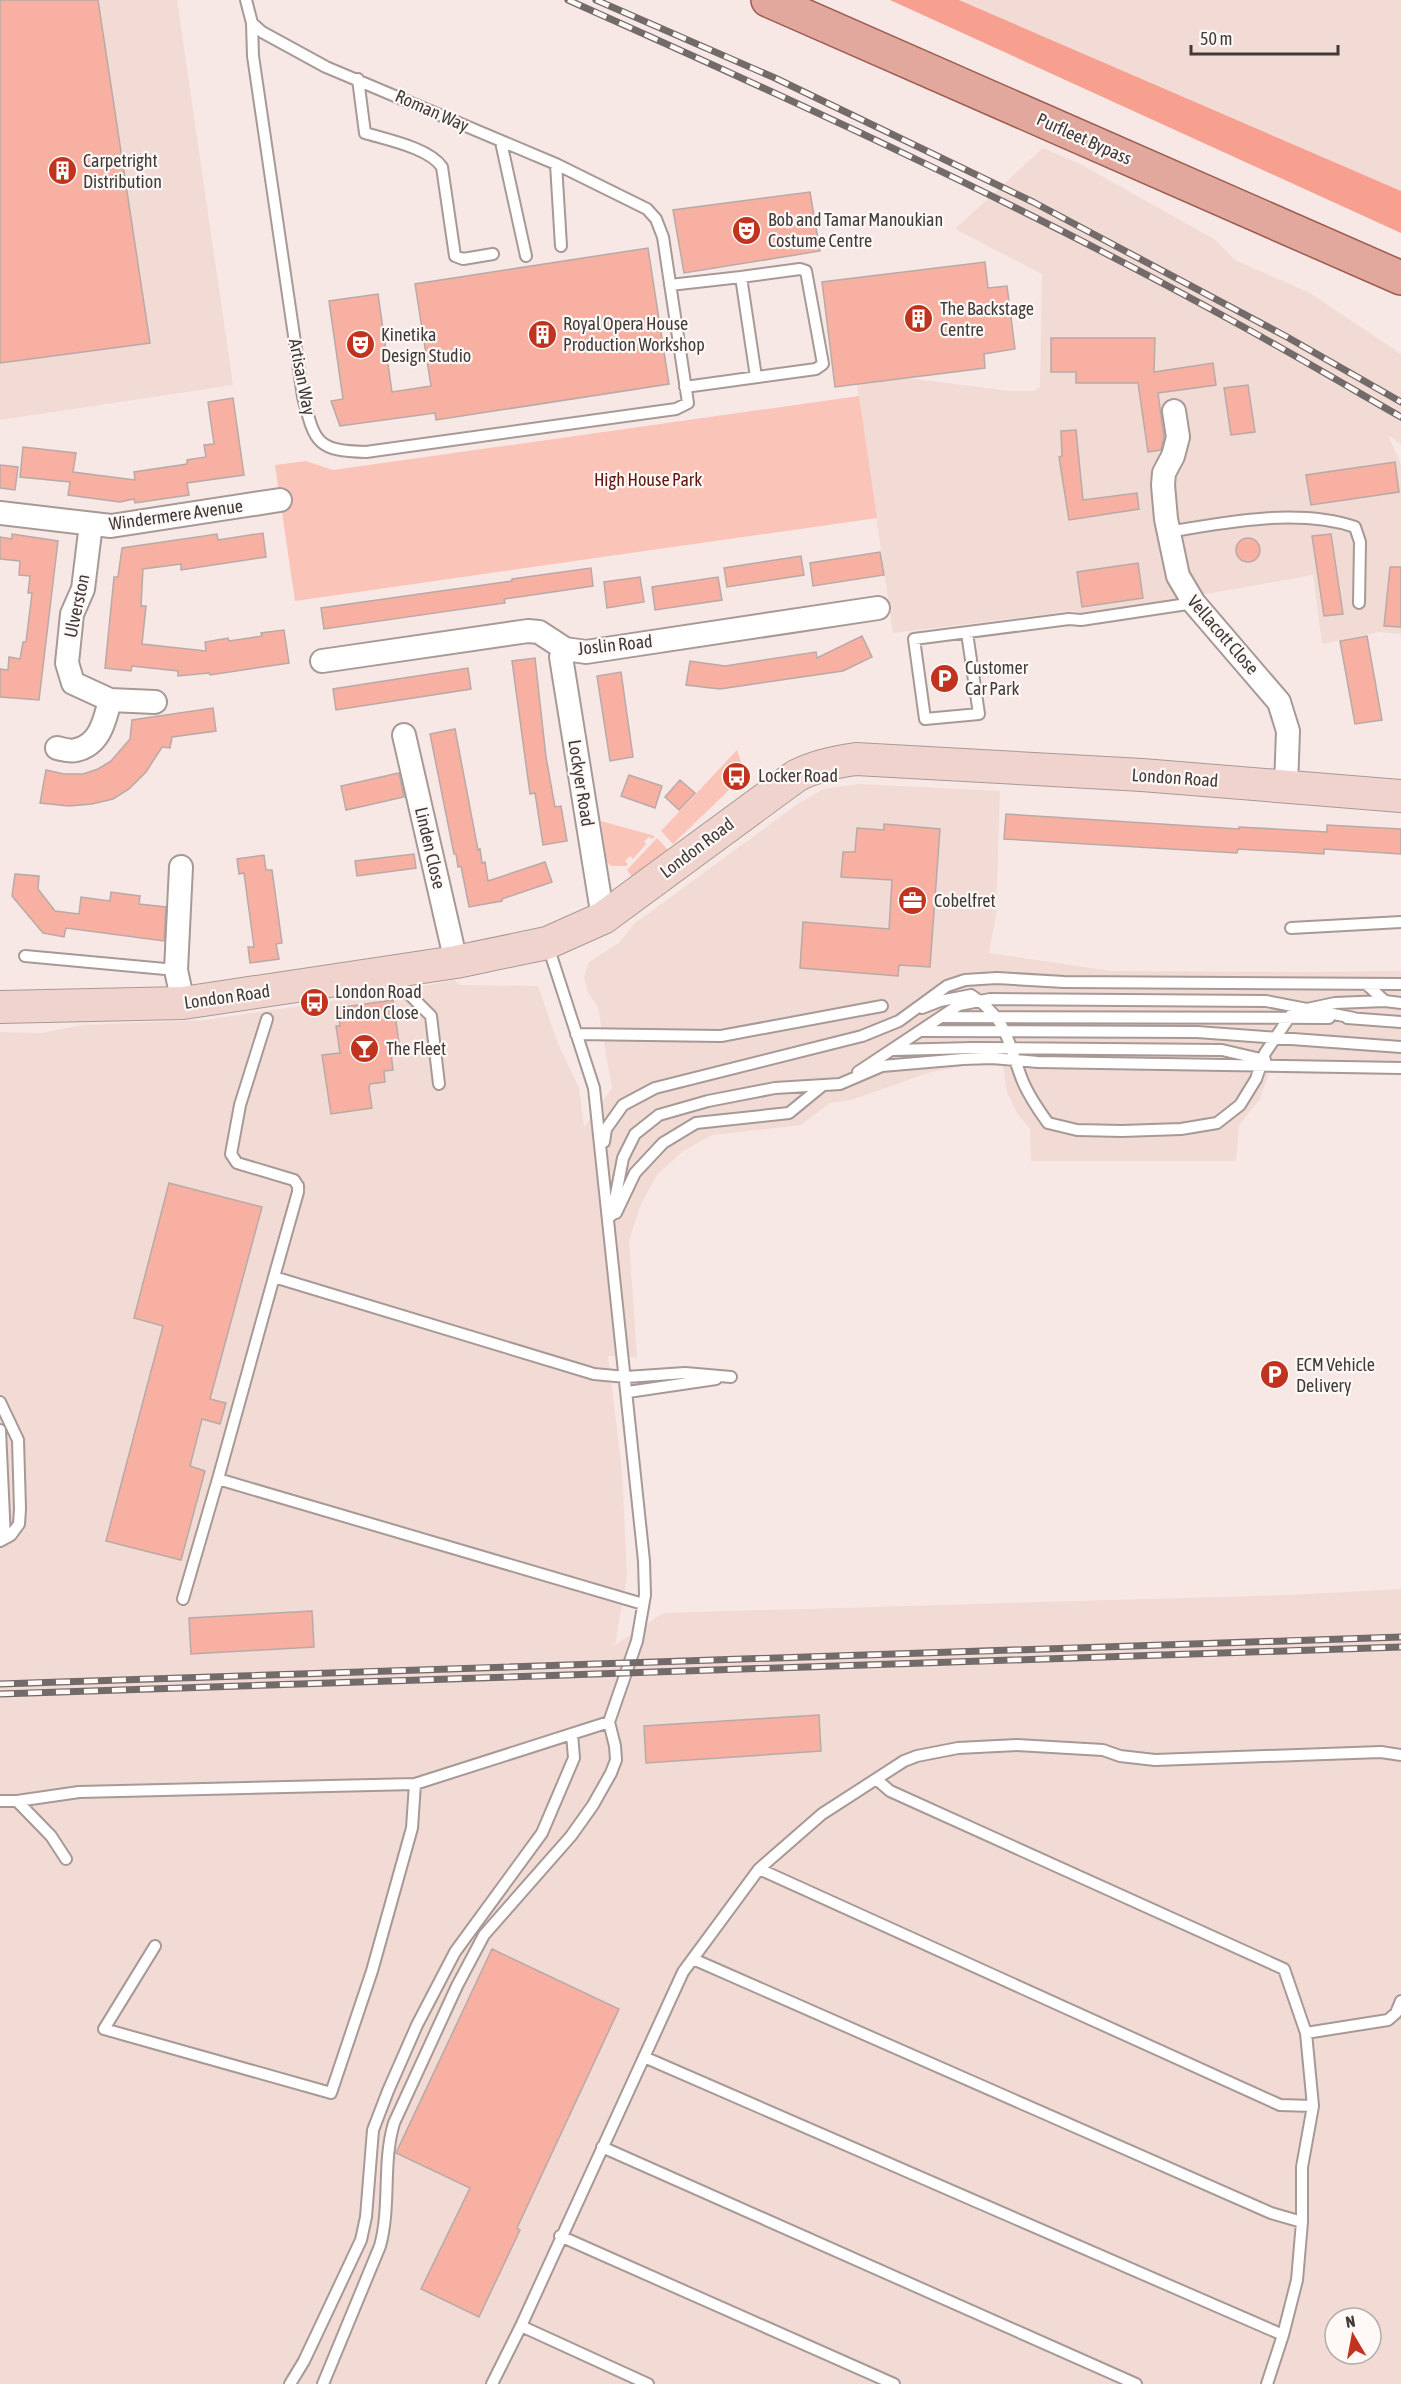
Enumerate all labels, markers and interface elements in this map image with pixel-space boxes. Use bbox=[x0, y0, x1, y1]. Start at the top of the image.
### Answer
scale bar bbox=[1191, 18, 1338, 56]
text: 50 m bbox=[1200, 28, 1232, 49]
street label: Roman Way bbox=[392, 85, 472, 136]
street label: Purfleet Bypass bbox=[1033, 108, 1135, 169]
place label: Carpetright Distribution bbox=[83, 150, 162, 192]
building icon: Carpetright Distribution bbox=[46, 155, 78, 187]
place label: Bob and Tamar Manoukian Costume Centre bbox=[768, 209, 943, 251]
theatre icon: Bob and Tamar Manoukian Costume Centre bbox=[731, 214, 763, 246]
place label: The Backstage Centre bbox=[940, 298, 1034, 340]
building icon: The Backstage Centre bbox=[903, 303, 935, 335]
place label: Royal Opera House Production Workshop bbox=[563, 313, 705, 355]
building icon: Royal Opera House Production Workshop bbox=[526, 318, 558, 350]
place label: Kinetika Design Studio bbox=[381, 324, 471, 366]
theatre icon: Kinetika Design Studio bbox=[344, 329, 376, 361]
street label: Artisan Way bbox=[285, 337, 320, 417]
park label: High House Park bbox=[594, 469, 702, 490]
street label: Windermere Avenue bbox=[108, 495, 244, 534]
street label: Ulverston bbox=[60, 572, 93, 640]
street label: Vellacott Close bbox=[1183, 591, 1263, 679]
street label: Joslin Road bbox=[577, 630, 653, 659]
place label: Customer Car Park bbox=[965, 657, 1029, 699]
parking icon: Customer Car Park bbox=[928, 662, 960, 694]
street label: Lockyer Road bbox=[564, 738, 599, 828]
bus stop icon: Locker Road bbox=[721, 760, 753, 792]
street label: London Road bbox=[1131, 764, 1219, 791]
place label: Locker Road bbox=[758, 765, 838, 786]
street label: Linden Close bbox=[411, 805, 450, 891]
street label: London Road bbox=[656, 813, 738, 882]
office icon: Cobelfret bbox=[897, 885, 929, 917]
place label: Cobelfret bbox=[934, 890, 996, 911]
street label: London Road bbox=[183, 980, 271, 1013]
place label: London Road Lindon Close bbox=[335, 981, 422, 1023]
bus stop icon: London Road Lindon Close bbox=[298, 986, 330, 1018]
bar icon: The Fleet bbox=[349, 1033, 381, 1065]
place label: The Fleet bbox=[386, 1038, 446, 1059]
place label: ECM Vehicle Delivery bbox=[1296, 1354, 1375, 1396]
parking icon: ECM Vehicle Delivery bbox=[1259, 1359, 1291, 1391]
north arrow bbox=[1323, 2306, 1383, 2366]
text: N bbox=[1344, 2312, 1357, 2331]

